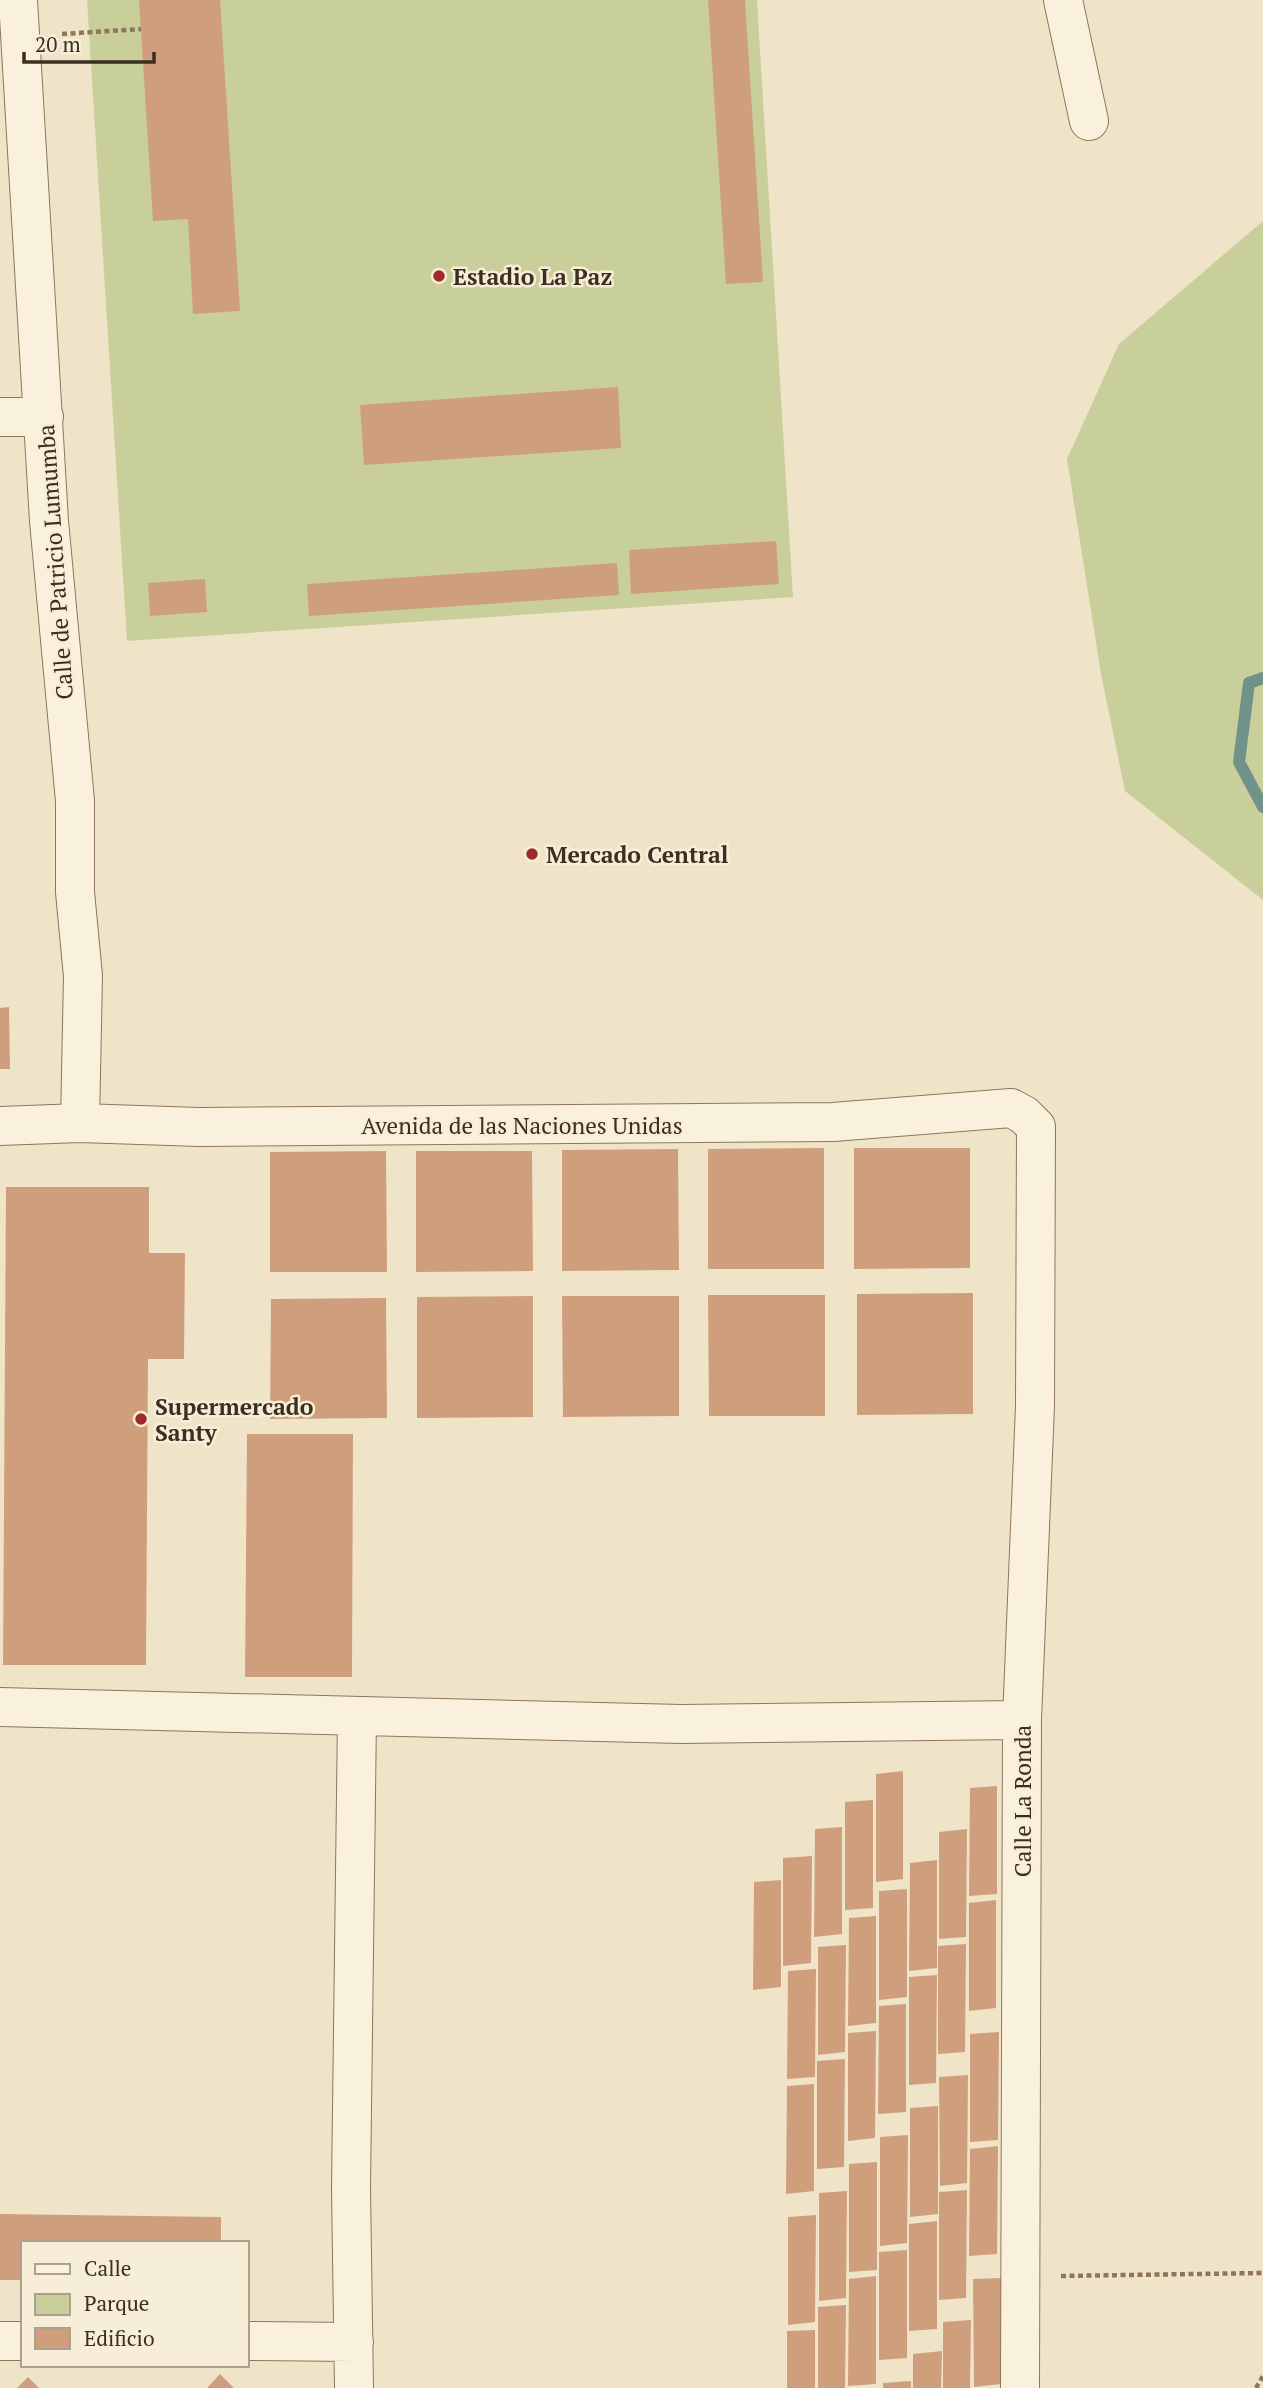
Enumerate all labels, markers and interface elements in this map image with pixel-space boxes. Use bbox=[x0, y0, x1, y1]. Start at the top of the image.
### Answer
scale bar bbox=[24, 21, 154, 65]
text: 20 m bbox=[35, 30, 81, 58]
place label: Estadio La Paz bbox=[453, 261, 612, 292]
marker: Estadio La Paz bbox=[431, 268, 447, 284]
street label: Calle de Patricio Lumumba bbox=[30, 423, 80, 701]
place label: Mercado Central bbox=[546, 839, 729, 870]
marker: Mercado Central bbox=[524, 846, 540, 862]
street label: Avenida de las Naciones Unidas bbox=[361, 1110, 683, 1141]
place label: Supermercado Santy bbox=[155, 1391, 313, 1448]
marker: Supermercado Santy bbox=[133, 1411, 149, 1427]
street label: Calle La Ronda bbox=[1007, 1725, 1038, 1877]
legend bbox=[21, 2241, 248, 2367]
text: Calle bbox=[84, 2254, 131, 2282]
text: Parque bbox=[84, 2289, 149, 2317]
text: Edificio bbox=[84, 2324, 155, 2352]

